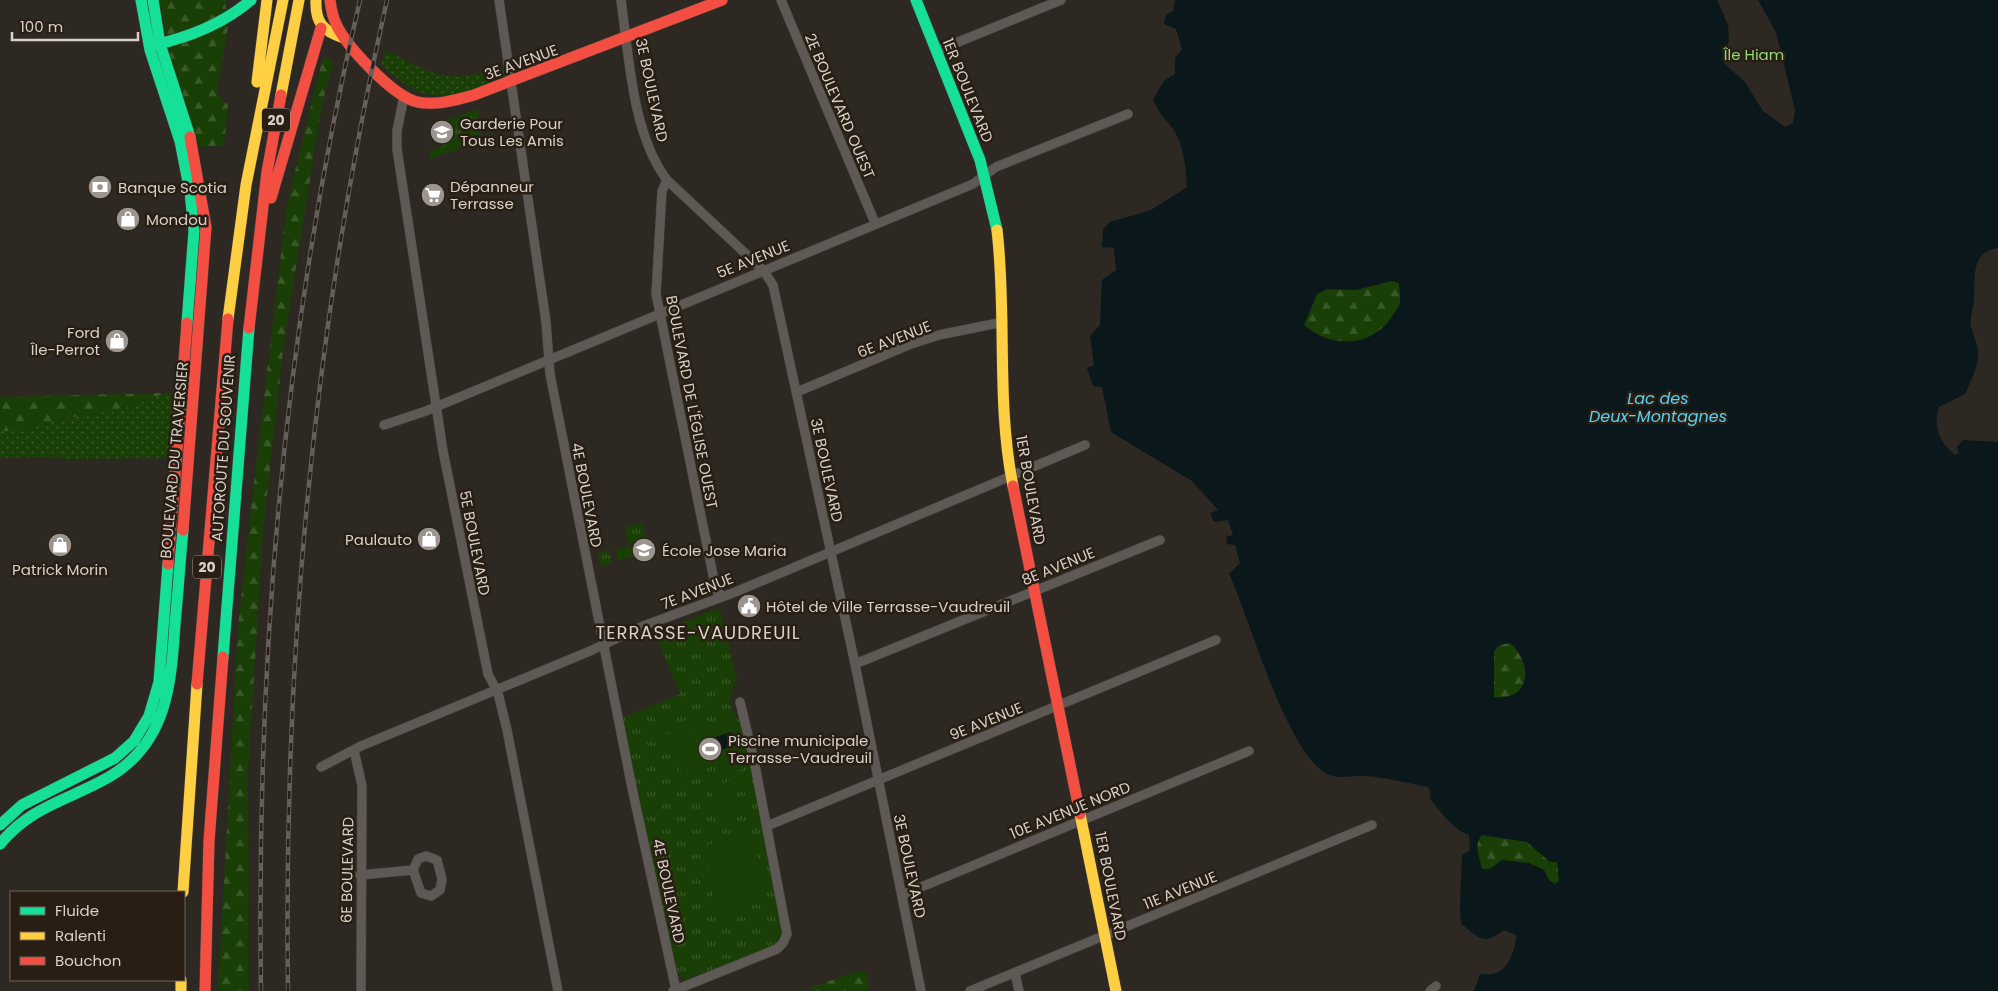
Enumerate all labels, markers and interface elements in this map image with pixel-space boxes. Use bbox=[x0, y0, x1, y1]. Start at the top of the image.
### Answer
scale bar bbox=[12, 10, 139, 42]
text: 100 m bbox=[20, 16, 63, 37]
street label: 2E BOULEVARD OUEST bbox=[800, 30, 880, 182]
street label: 1ER BOULEVARD bbox=[937, 35, 999, 145]
street label: 3E BOULEVARD bbox=[631, 36, 673, 144]
street label: 3E AVENUE bbox=[481, 39, 561, 85]
park label: Île Hiam bbox=[1723, 44, 1784, 65]
road number: 20 bbox=[262, 108, 290, 132]
place label: Garderie Pour Tous Les Amis bbox=[460, 113, 564, 151]
school or university icon: Garderie Pour Tous Les Amis bbox=[429, 119, 455, 145]
bank icon: Banque Scotia bbox=[87, 174, 113, 200]
place label: Dépanneur Terrasse bbox=[450, 176, 534, 214]
place label: Banque Scotia bbox=[118, 177, 227, 198]
supermarket icon: Dépanneur Terrasse bbox=[420, 182, 446, 208]
shop icon: Mondou bbox=[115, 206, 141, 232]
place label: Mondou bbox=[146, 209, 207, 230]
street label: 5E AVENUE bbox=[713, 235, 793, 283]
street label: BOULEVARD DE L'ÉGLISE OUEST bbox=[661, 293, 723, 511]
street label: 6E AVENUE bbox=[854, 315, 934, 363]
place label: Ford Île-Perrot bbox=[30, 322, 100, 360]
shop icon: Ford Île-Perrot bbox=[104, 328, 130, 354]
street label: AUTOROUTE DU SOUVENIR bbox=[206, 354, 240, 542]
street label: BOULEVARD DU TRAVERSIER bbox=[155, 361, 193, 559]
water label: Lac des Deux-Montagnes bbox=[1589, 387, 1727, 428]
street label: 3E BOULEVARD bbox=[806, 416, 848, 524]
street label: 1ER BOULEVARD bbox=[1011, 434, 1051, 546]
street label: 4E BOULEVARD bbox=[567, 441, 607, 549]
street label: 5E BOULEVARD bbox=[455, 489, 495, 597]
shop icon: Paulauto bbox=[416, 526, 442, 552]
place label: Paulauto bbox=[345, 529, 412, 550]
shop icon: Patrick Morin bbox=[47, 532, 73, 558]
school or university icon: École Jose Maria bbox=[631, 537, 657, 563]
place label: École Jose Maria bbox=[662, 540, 787, 561]
street label: 8E AVENUE bbox=[1018, 542, 1098, 590]
road number: 20 bbox=[193, 556, 221, 578]
place label: Patrick Morin bbox=[12, 559, 108, 580]
street label: 7E AVENUE bbox=[658, 568, 736, 614]
public building icon: Hôtel de Ville Terrasse-Vaudreuil bbox=[736, 593, 762, 619]
place label: Hôtel de Ville Terrasse-Vaudreuil bbox=[766, 596, 1010, 617]
district label: TERRASSE-VAUDREUIL bbox=[596, 620, 800, 645]
street label: 9E AVENUE bbox=[946, 697, 1026, 745]
place label: Piscine municipale Terrasse-Vaudreuil bbox=[728, 730, 872, 768]
sports icon: Piscine municipale Terrasse-Vaudreuil bbox=[697, 736, 723, 762]
street label: 10E AVENUE NORD bbox=[1007, 776, 1133, 844]
street label: 3E BOULEVARD bbox=[889, 812, 931, 920]
street label: 6E BOULEVARD bbox=[336, 817, 358, 923]
street label: 1ER BOULEVARD bbox=[1090, 830, 1132, 942]
street label: 4E BOULEVARD bbox=[648, 837, 690, 945]
street label: 11E AVENUE bbox=[1140, 866, 1220, 914]
legend bbox=[10, 891, 185, 981]
text: Fluide bbox=[55, 900, 99, 921]
text: Ralenti bbox=[55, 925, 106, 946]
text: Bouchon bbox=[55, 950, 121, 971]

